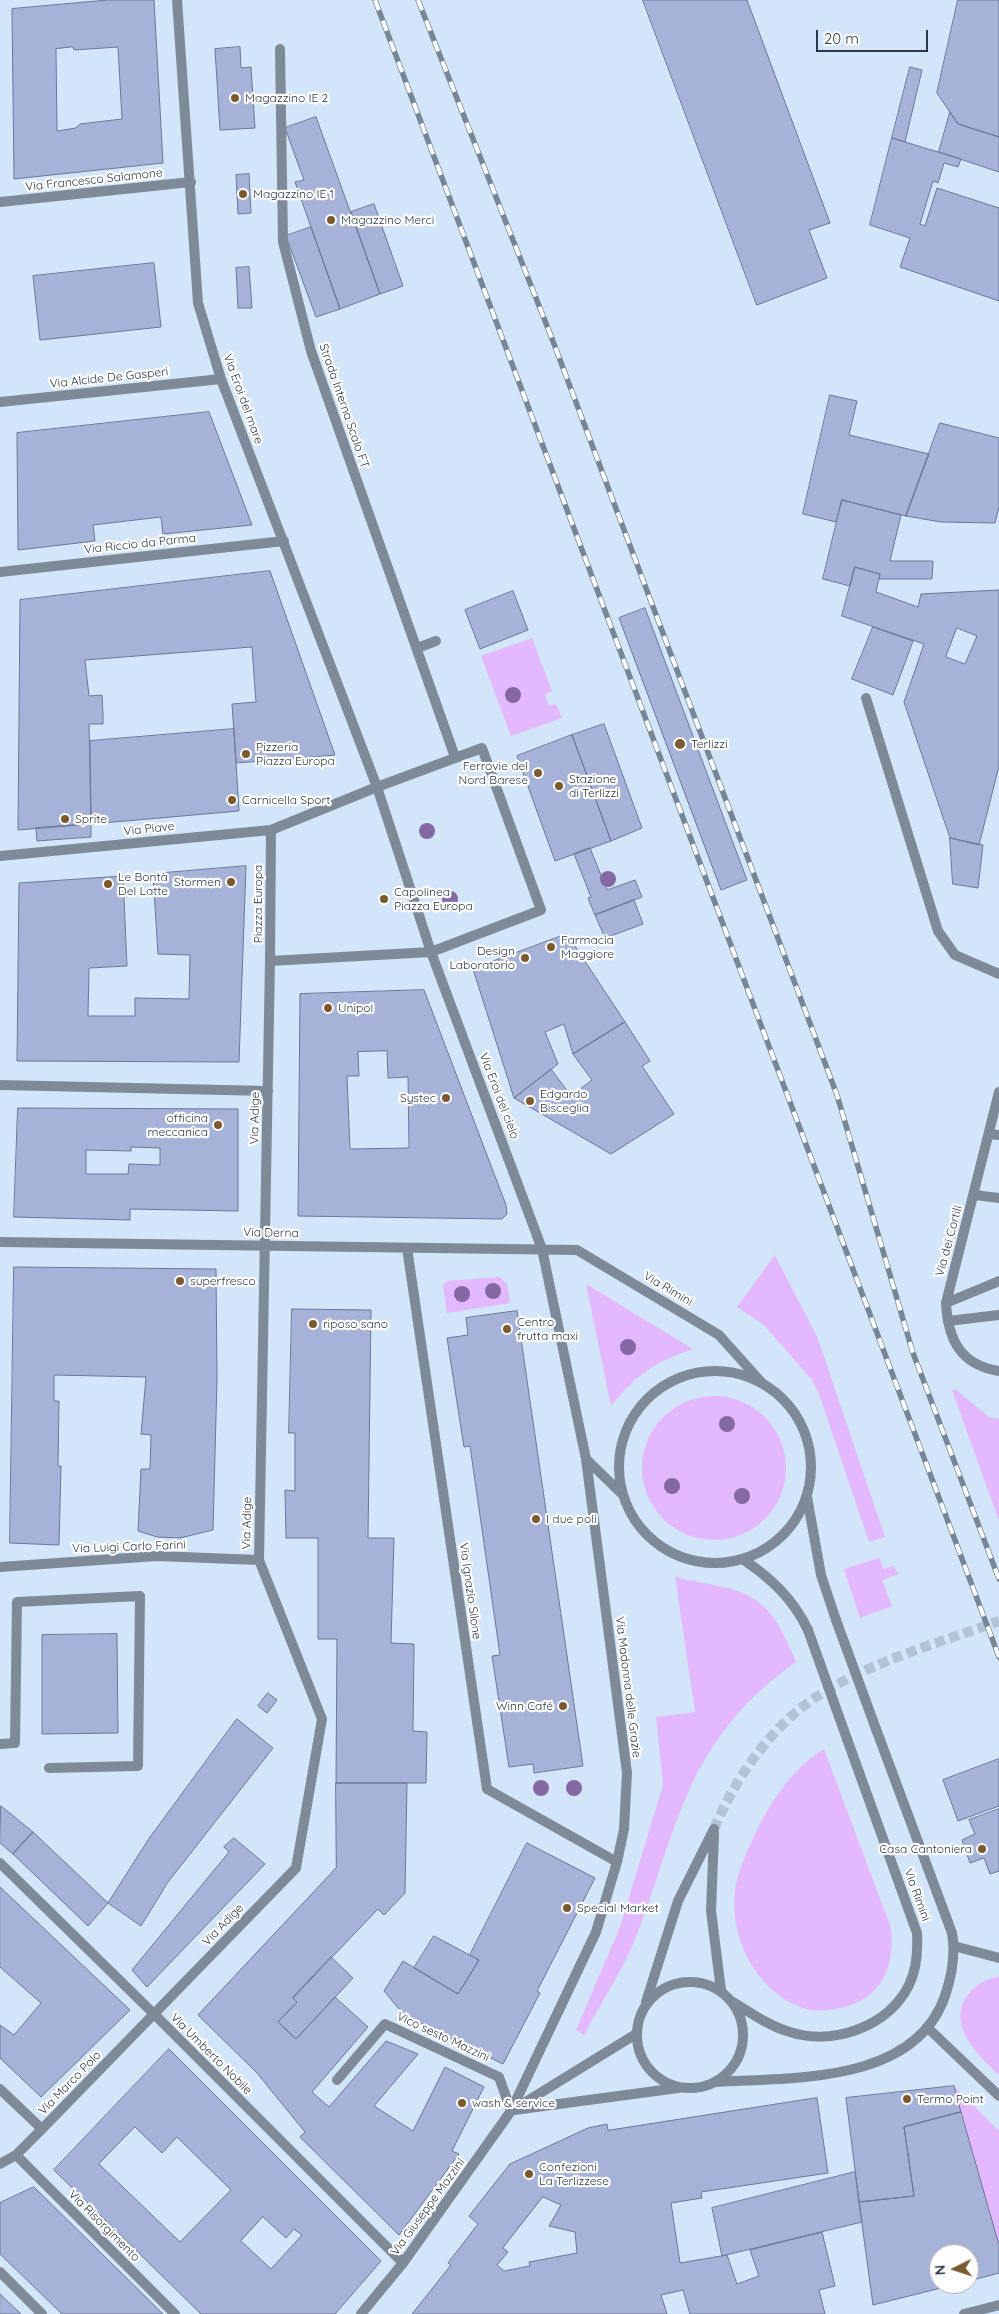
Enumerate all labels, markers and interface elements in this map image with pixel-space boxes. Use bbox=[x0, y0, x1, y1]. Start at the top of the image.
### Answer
scale bar bbox=[819, 20, 932, 52]
text: 20 m bbox=[824, 29, 859, 48]
place label: Magazzino IE 2 bbox=[245, 91, 328, 105]
marker: Magazzino IE 2 bbox=[229, 92, 241, 104]
street label: Via Francesco Salamone bbox=[25, 166, 163, 194]
place label: Magazzino IE 1 bbox=[253, 187, 334, 201]
marker: Magazzino IE 1 bbox=[237, 188, 249, 200]
place label: Magazzino Merci bbox=[341, 213, 434, 227]
marker: Magazzino Merci bbox=[325, 214, 337, 226]
street label: Strada Interna Scalo FT bbox=[316, 342, 372, 470]
street label: Via Eroi del mare bbox=[220, 352, 266, 446]
street label: Via Alcide De Gasperi bbox=[49, 365, 169, 391]
street label: Via Riccio da Parma bbox=[83, 531, 197, 557]
marker: Terlizzi bbox=[673, 737, 687, 751]
place label: Terlizzi bbox=[691, 737, 728, 751]
place label: Pizzeria Piazza Europa bbox=[256, 740, 335, 768]
marker: Pizzeria Piazza Europa bbox=[240, 748, 252, 760]
place label: Ferrovie del Nord Barese bbox=[458, 759, 528, 787]
marker: Ferrovie del Nord Barese bbox=[532, 767, 544, 779]
place label: Stazione di Terlizzi bbox=[569, 772, 619, 800]
marker: Stazione di Terlizzi bbox=[553, 780, 565, 792]
place label: Carnicella Sport bbox=[242, 793, 330, 807]
marker: Carnicella Sport bbox=[226, 794, 238, 806]
place label: Sprite bbox=[75, 812, 107, 826]
marker: Sprite bbox=[59, 813, 71, 825]
street label: Via Piave bbox=[123, 819, 175, 839]
street label: Piazza Europa bbox=[251, 865, 265, 943]
place label: Le Bontà Del Latte bbox=[118, 870, 168, 898]
place label: Stormen bbox=[174, 875, 221, 889]
marker: Stormen bbox=[225, 876, 237, 888]
marker: Le Bontà Del Latte bbox=[102, 878, 114, 890]
place label: Capolinea Piazza Europa bbox=[394, 885, 473, 913]
marker: Capolinea Piazza Europa bbox=[378, 893, 390, 905]
place label: Farmacia Maggiore bbox=[561, 933, 614, 961]
marker: Farmacia Maggiore bbox=[545, 941, 557, 953]
place label: Design Laboratorio bbox=[449, 944, 515, 972]
marker: Design Laboratorio bbox=[519, 952, 531, 964]
place label: Unipol bbox=[338, 1001, 373, 1015]
marker: Unipol bbox=[322, 1002, 334, 1014]
street label: Via Eroi del cielo bbox=[476, 1051, 522, 1141]
place label: Edgardo Bisceglia bbox=[540, 1087, 589, 1115]
place label: Systec bbox=[400, 1091, 436, 1105]
street label: Via Adige bbox=[247, 1092, 263, 1144]
marker: Systec bbox=[440, 1092, 452, 1104]
marker: Edgardo Bisceglia bbox=[524, 1095, 536, 1107]
place label: officina meccanica bbox=[148, 1111, 208, 1139]
marker: officina meccanica bbox=[212, 1119, 224, 1131]
street label: Via dei Cortili bbox=[933, 1204, 965, 1278]
street label: Via Derna bbox=[243, 1225, 299, 1241]
street label: Via Rimini bbox=[641, 1269, 695, 1309]
place label: superfresco bbox=[190, 1274, 256, 1288]
marker: superfresco bbox=[174, 1275, 186, 1287]
place label: Centro frutta maxi bbox=[517, 1315, 578, 1343]
place label: riposo sano bbox=[323, 1317, 388, 1331]
marker: riposo sano bbox=[307, 1318, 319, 1330]
marker: Centro frutta maxi bbox=[501, 1323, 513, 1335]
street label: Via Adige bbox=[239, 1497, 255, 1549]
place label: I due poli bbox=[546, 1512, 596, 1526]
marker: I due poli bbox=[530, 1513, 542, 1525]
street label: Via Luigi Carlo Farini bbox=[72, 1538, 186, 1556]
street label: Via Ignazio Silone bbox=[456, 1542, 484, 1640]
street label: Via Madonna delle Grazie bbox=[612, 1616, 644, 1758]
place label: Winn Café bbox=[496, 1699, 553, 1713]
marker: Winn Café bbox=[557, 1700, 569, 1712]
place label: Casa Cantoniera bbox=[879, 1842, 972, 1856]
marker: Casa Cantoniera bbox=[976, 1843, 988, 1855]
street label: Via Rimini bbox=[901, 1867, 933, 1923]
street label: Via Adige bbox=[200, 1901, 246, 1949]
place label: Special Market bbox=[577, 1901, 659, 1915]
marker: Special Market bbox=[561, 1902, 573, 1914]
street label: Vico sesto Mazzini bbox=[394, 2009, 492, 2065]
street label: Via Umberto Nobile bbox=[167, 2010, 255, 2098]
street label: Via Marco Polo bbox=[36, 2048, 104, 2118]
place label: Termo Point bbox=[917, 2092, 984, 2106]
marker: Termo Point bbox=[901, 2093, 913, 2105]
place label: wash & service bbox=[472, 2096, 555, 2110]
marker: wash & service bbox=[456, 2097, 468, 2109]
street label: Via Giuseppe Mazzini bbox=[388, 2156, 468, 2258]
place label: Confezioni La Terlizzese bbox=[539, 2160, 609, 2188]
marker: Confezioni La Terlizzese bbox=[523, 2168, 535, 2180]
street label: Via Risorgimento bbox=[65, 2187, 143, 2265]
north arrow bbox=[929, 2244, 979, 2294]
text: N bbox=[931, 2264, 949, 2276]

